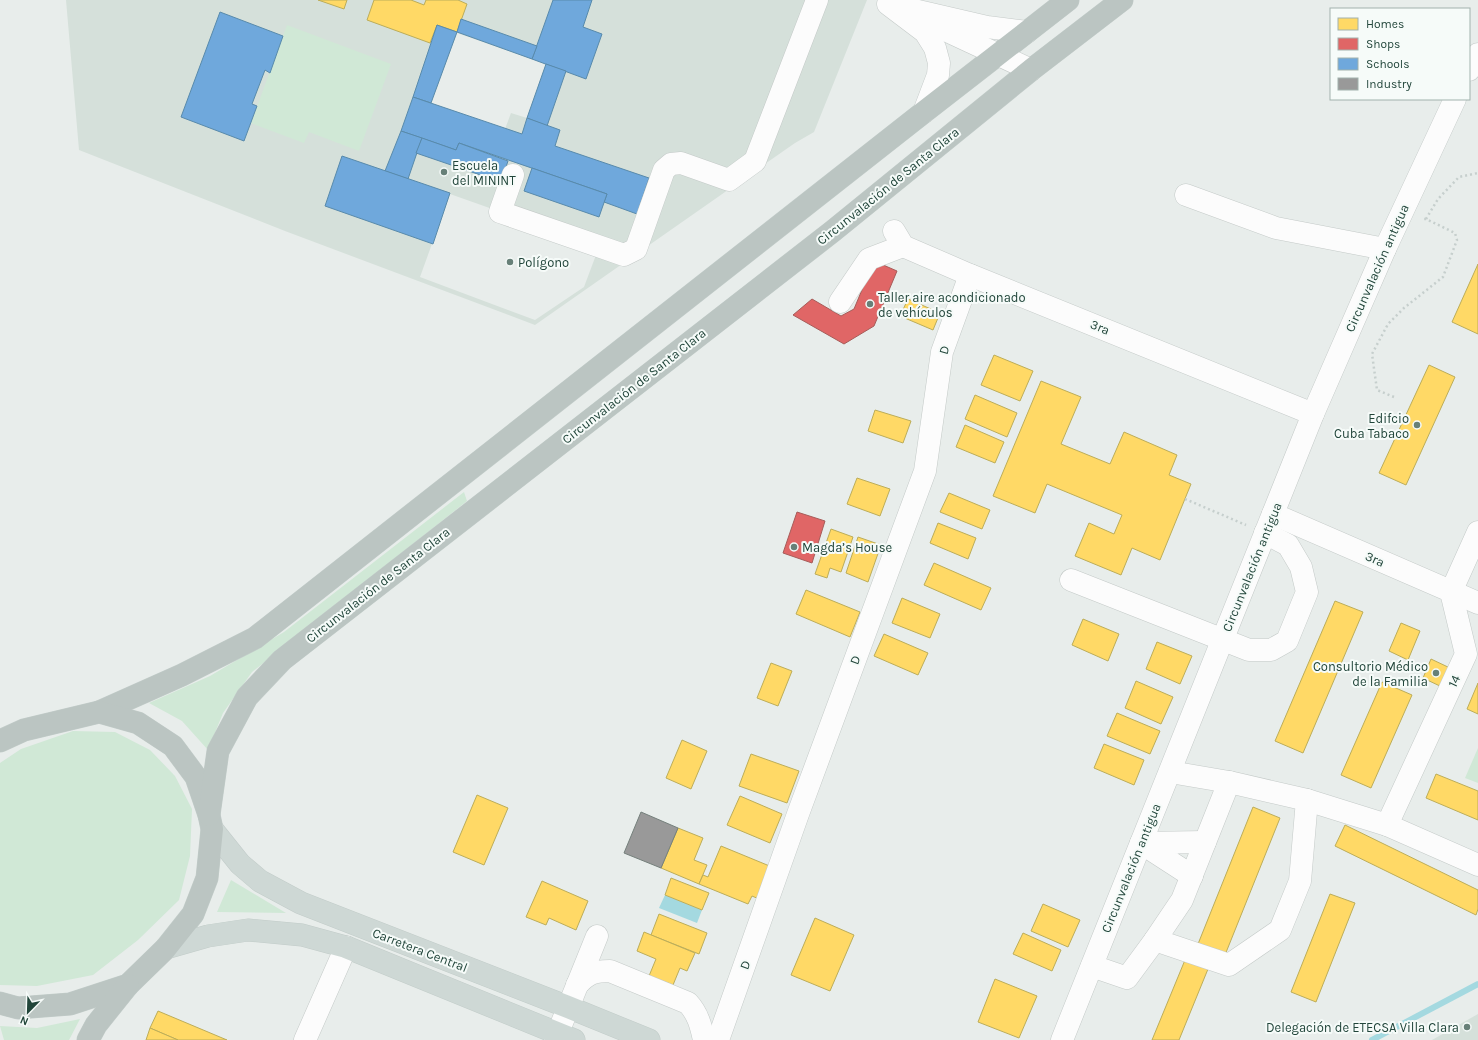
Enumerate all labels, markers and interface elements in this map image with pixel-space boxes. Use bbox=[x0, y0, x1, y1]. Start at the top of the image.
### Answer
legend bbox=[1330, 8, 1470, 100]
text: Homes bbox=[1366, 17, 1404, 31]
text: Shops bbox=[1366, 37, 1400, 51]
text: Schools bbox=[1366, 57, 1409, 71]
text: Industry bbox=[1366, 77, 1412, 91]
street label: Circunvalación de Santa Clara bbox=[814, 124, 962, 248]
place label: Escuela del MININT bbox=[452, 158, 516, 188]
marker: Escuela del MININT bbox=[439, 167, 449, 177]
street label: Circunvalación antigua bbox=[1342, 202, 1412, 334]
place label: Polígono bbox=[518, 255, 569, 270]
marker: Polígono bbox=[505, 257, 515, 267]
place label: Taller aire acondicionado de vehículos bbox=[878, 290, 1026, 320]
marker: Taller aire acondicionado de vehículos bbox=[865, 299, 875, 309]
street label: 3ra bbox=[1088, 316, 1112, 338]
street label: Circunvalación de Santa Clara bbox=[559, 325, 709, 447]
street label: D bbox=[936, 344, 952, 356]
place label: Edifcio Cuba Tabaco bbox=[1334, 411, 1409, 441]
marker: Edifcio Cuba Tabaco bbox=[1412, 420, 1422, 430]
street label: Circunvalación antigua bbox=[1219, 500, 1285, 634]
street label: Circunvalación de Santa Clara bbox=[303, 524, 453, 646]
place label: Magda’s House bbox=[802, 540, 893, 555]
marker: Magda’s House bbox=[789, 542, 799, 552]
street label: 3ra bbox=[1363, 548, 1387, 570]
street label: D bbox=[846, 653, 864, 667]
place label: Consultorio Médico de la Familia bbox=[1313, 659, 1428, 689]
marker: Consultorio Médico de la Familia bbox=[1431, 668, 1441, 678]
street label: 14 bbox=[1445, 673, 1463, 689]
street label: Circunvalación antigua bbox=[1098, 801, 1164, 935]
street label: Carretera Central bbox=[370, 925, 470, 975]
street label: D bbox=[736, 958, 754, 972]
north arrow bbox=[8, 992, 48, 1032]
text: N bbox=[18, 1013, 30, 1028]
place label: Delegación de ETECSA Villa Clara bbox=[1266, 1020, 1459, 1035]
marker: Delegación de ETECSA Villa Clara bbox=[1462, 1022, 1472, 1032]

